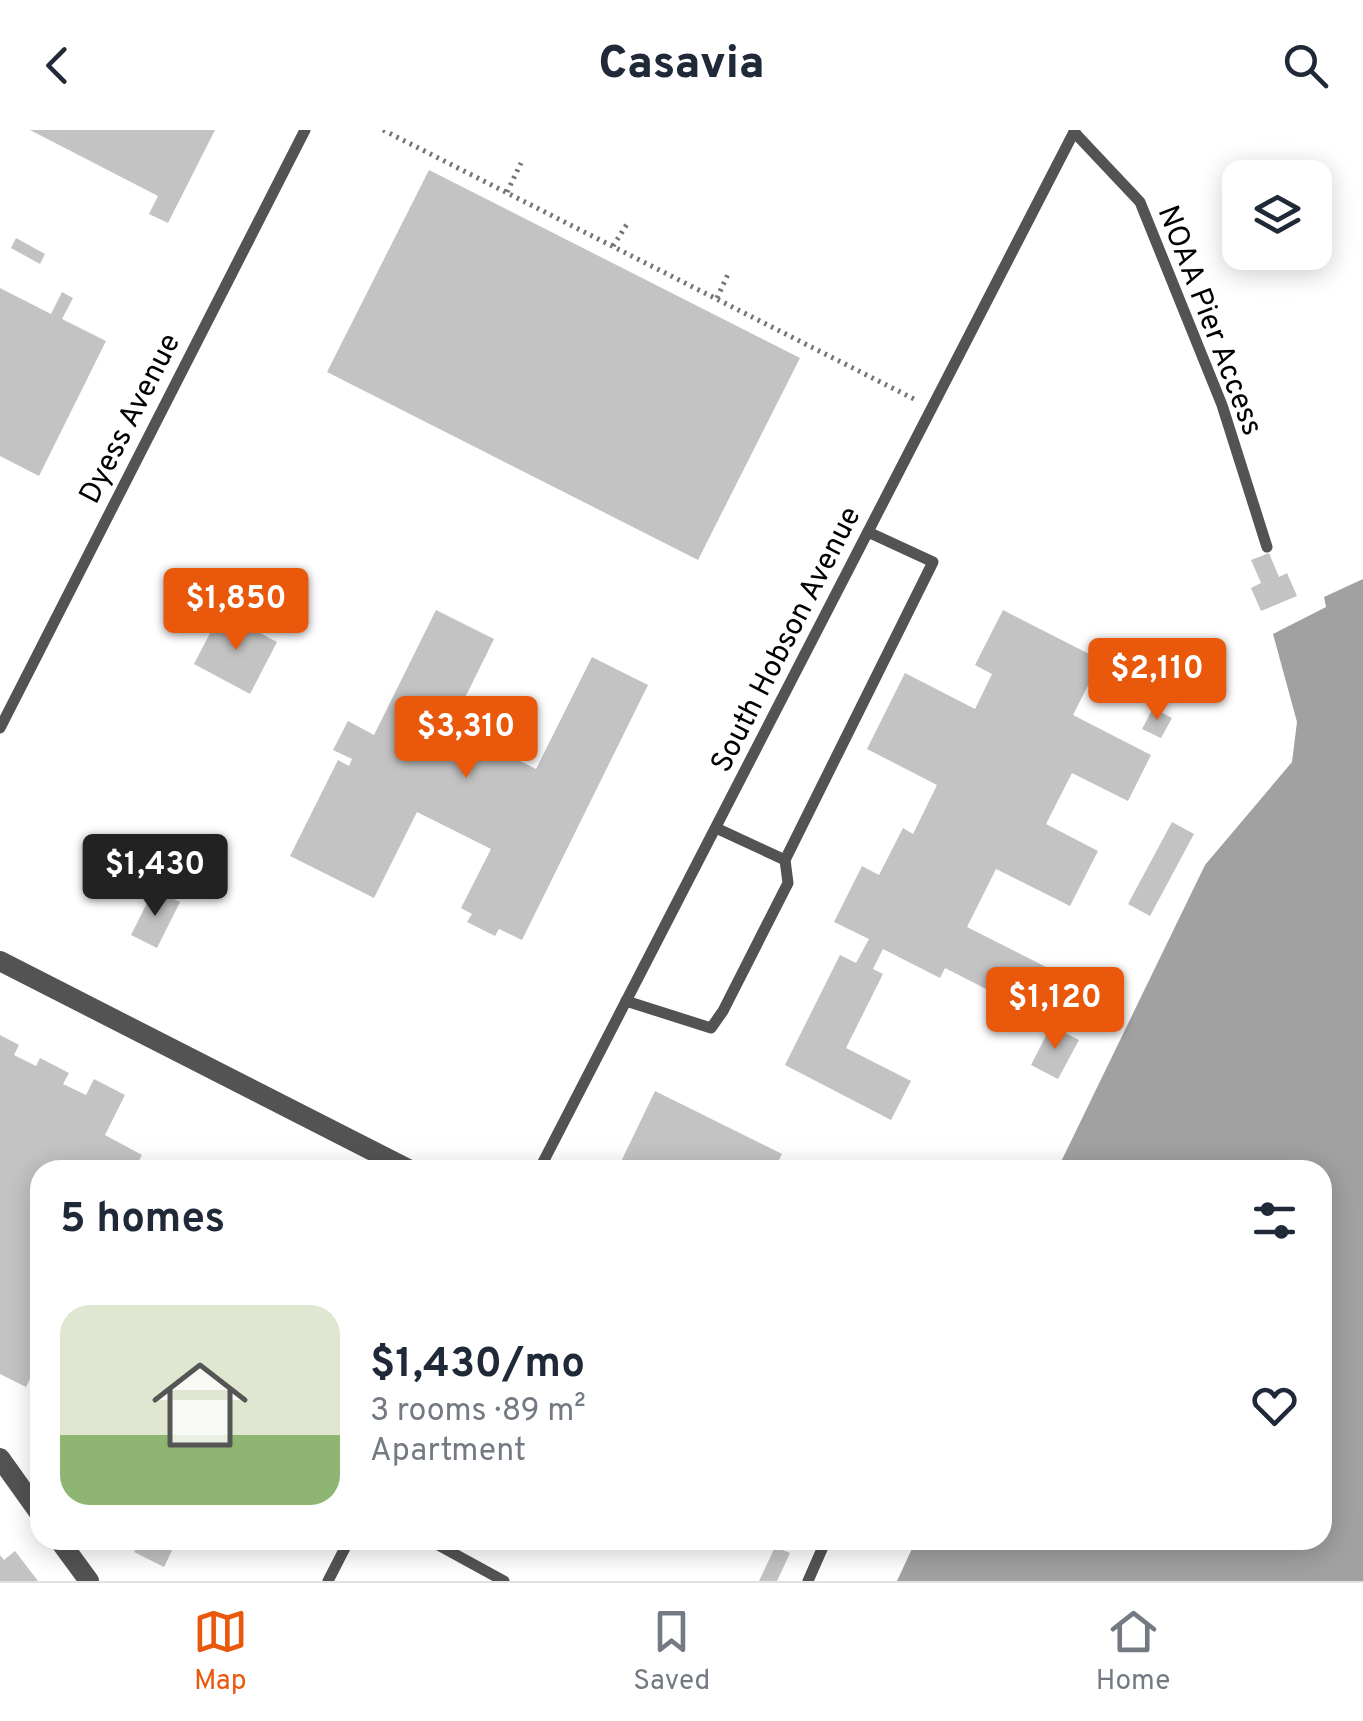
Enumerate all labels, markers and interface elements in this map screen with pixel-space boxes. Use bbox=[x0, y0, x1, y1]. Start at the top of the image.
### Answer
text: Casavia bbox=[599, 37, 764, 94]
icon: back bbox=[30, 38, 85, 93]
icon: search bbox=[1278, 38, 1333, 93]
map controls bbox=[1222, 160, 1332, 270]
button: layers bbox=[1222, 160, 1332, 270]
street label: NOAA Pier Access bbox=[1148, 201, 1270, 441]
street label: Dyess Avenue bbox=[73, 328, 190, 510]
street label: South Hobson Avenue bbox=[704, 501, 870, 779]
pin: $1,850 bbox=[155, 568, 317, 653]
text: $1,850 bbox=[185, 580, 287, 620]
pin: $2,110 bbox=[1076, 638, 1238, 723]
text: $2,110 bbox=[1110, 650, 1204, 690]
pin: $3,310 bbox=[385, 696, 547, 781]
text: $3,310 bbox=[417, 708, 515, 748]
pin: $1,430 bbox=[74, 834, 236, 919]
text: $1,430 bbox=[105, 846, 205, 886]
pin: $1,120 bbox=[974, 967, 1136, 1052]
text: $1,120 bbox=[1008, 979, 1102, 1019]
icon: filters bbox=[1247, 1193, 1302, 1248]
text: 5 homes bbox=[60, 1194, 225, 1247]
text: $1,430/mo bbox=[370, 1339, 585, 1392]
icon: home bbox=[140, 1345, 260, 1465]
icon: heart bbox=[1247, 1378, 1302, 1433]
text: 3 rooms · 89 m² bbox=[370, 1392, 586, 1432]
text: Apartment bbox=[370, 1432, 526, 1472]
tab: Map bbox=[193, 1604, 248, 1700]
tab: Saved bbox=[633, 1604, 710, 1700]
tab: Home bbox=[1096, 1604, 1170, 1700]

